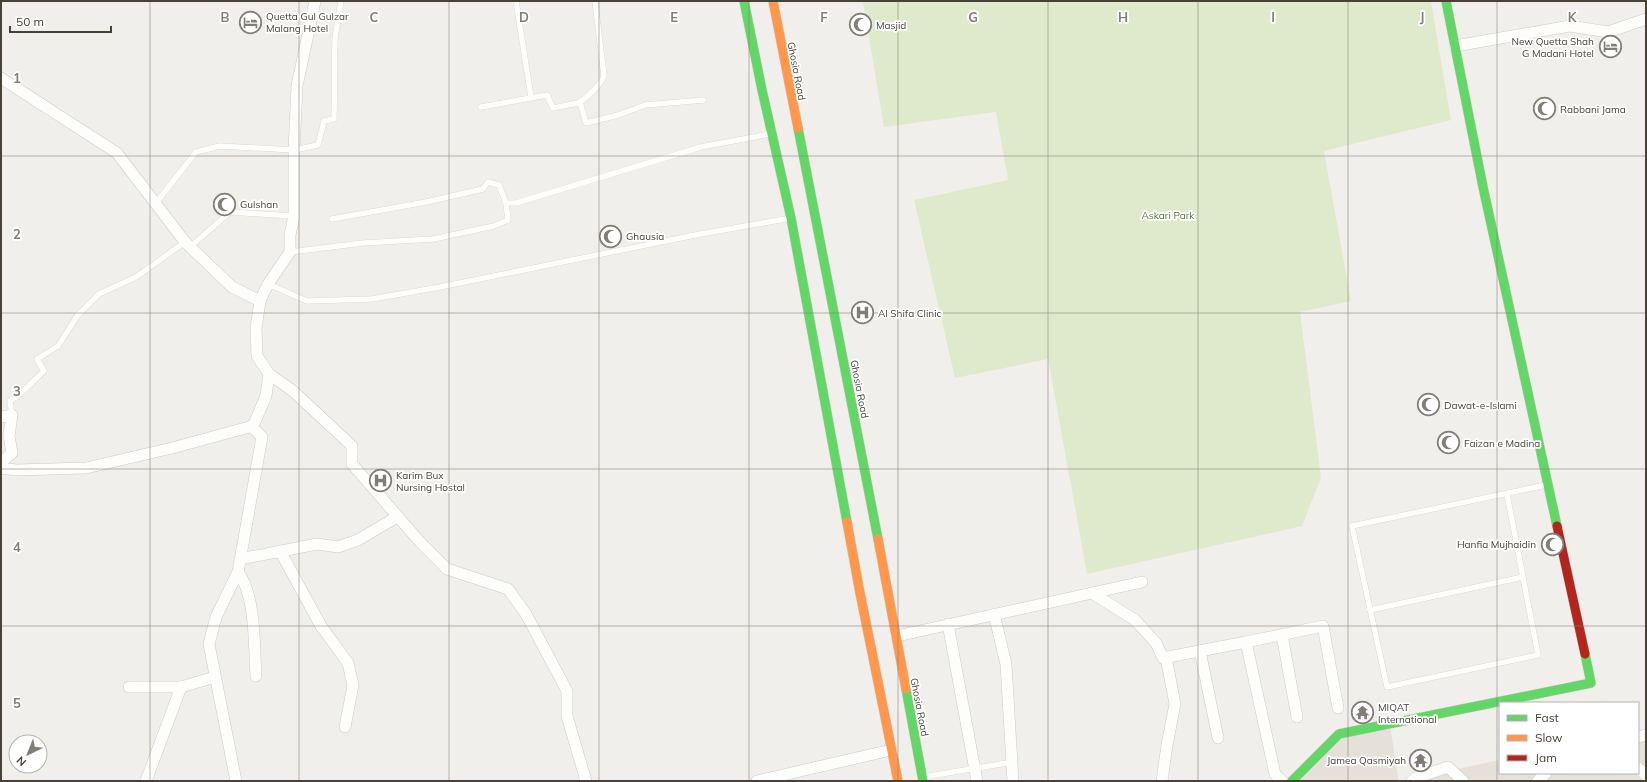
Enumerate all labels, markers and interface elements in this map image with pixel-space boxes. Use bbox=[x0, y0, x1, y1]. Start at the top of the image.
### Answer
scale bar bbox=[10, 8, 111, 34]
text: B bbox=[221, 9, 230, 25]
hotel icon: Quetta Gul Gulzar Malang Hotel bbox=[238, 9, 264, 35]
text: C bbox=[370, 9, 379, 25]
text: D bbox=[519, 9, 529, 25]
text: E bbox=[670, 9, 678, 25]
text: F bbox=[820, 9, 828, 25]
text: G bbox=[968, 9, 978, 25]
text: H bbox=[1118, 9, 1128, 25]
text: I bbox=[1271, 9, 1275, 25]
text: J bbox=[1420, 9, 1424, 25]
text: K bbox=[1568, 9, 1578, 25]
place label: Quetta Gul Gulzar Malang Hotel bbox=[266, 10, 349, 35]
mosque icon: Masjid bbox=[848, 12, 874, 38]
text: 50 m bbox=[16, 14, 44, 29]
place label: Masjid bbox=[876, 19, 906, 32]
hotel icon: New Quetta Shah G Madani Hotel bbox=[1597, 34, 1623, 60]
place label: New Quetta Shah G Madani Hotel bbox=[1511, 35, 1594, 60]
street label: Ghosia Road bbox=[784, 41, 809, 101]
text: 1 bbox=[13, 70, 21, 86]
mosque icon: Rabbani Jama bbox=[1532, 96, 1558, 122]
place label: Rabbani Jama bbox=[1560, 103, 1626, 116]
mosque icon: Gulshan bbox=[212, 191, 238, 217]
place label: Gulshan bbox=[240, 198, 278, 211]
park label: Askari Park bbox=[1141, 209, 1195, 222]
mosque icon: Ghausia bbox=[598, 223, 624, 249]
text: 2 bbox=[13, 226, 21, 242]
place label: Ghausia bbox=[626, 230, 664, 243]
hospital icon: Al Shifa Clinic bbox=[849, 300, 875, 326]
place label: Al Shifa Clinic bbox=[878, 307, 942, 320]
street label: Ghosia Road bbox=[847, 359, 872, 419]
text: 3 bbox=[13, 383, 21, 399]
mosque icon: Dawat-e-Islami bbox=[1416, 392, 1442, 418]
place label: Dawat-e-Islami bbox=[1444, 399, 1517, 412]
mosque icon: Faizan e Madina bbox=[1435, 430, 1461, 456]
place label: Faizan e Madina bbox=[1464, 437, 1540, 450]
hospital icon: Karim Bux Nursing Hostal bbox=[368, 468, 394, 494]
place label: Karim Bux Nursing Hostal bbox=[396, 469, 465, 494]
mosque icon: Hanfia Mujhaidin bbox=[1539, 531, 1565, 557]
place label: Hanfia Mujhaidin bbox=[1457, 538, 1536, 551]
text: 4 bbox=[13, 539, 21, 555]
street label: Ghosia Road bbox=[907, 677, 932, 737]
text: 5 bbox=[13, 695, 21, 711]
temple icon: MIQAT International bbox=[1349, 700, 1375, 726]
place label: MIQAT International bbox=[1378, 701, 1437, 726]
legend bbox=[1499, 702, 1639, 774]
text: Fast bbox=[1535, 710, 1559, 725]
text: Slow bbox=[1535, 730, 1563, 745]
north arrow bbox=[8, 734, 48, 774]
temple icon: Jamea Qasmiyah bbox=[1408, 747, 1434, 773]
text: Jam bbox=[1535, 750, 1557, 765]
text: N bbox=[13, 753, 29, 769]
place label: Jamea Qasmiyah bbox=[1327, 754, 1406, 767]

